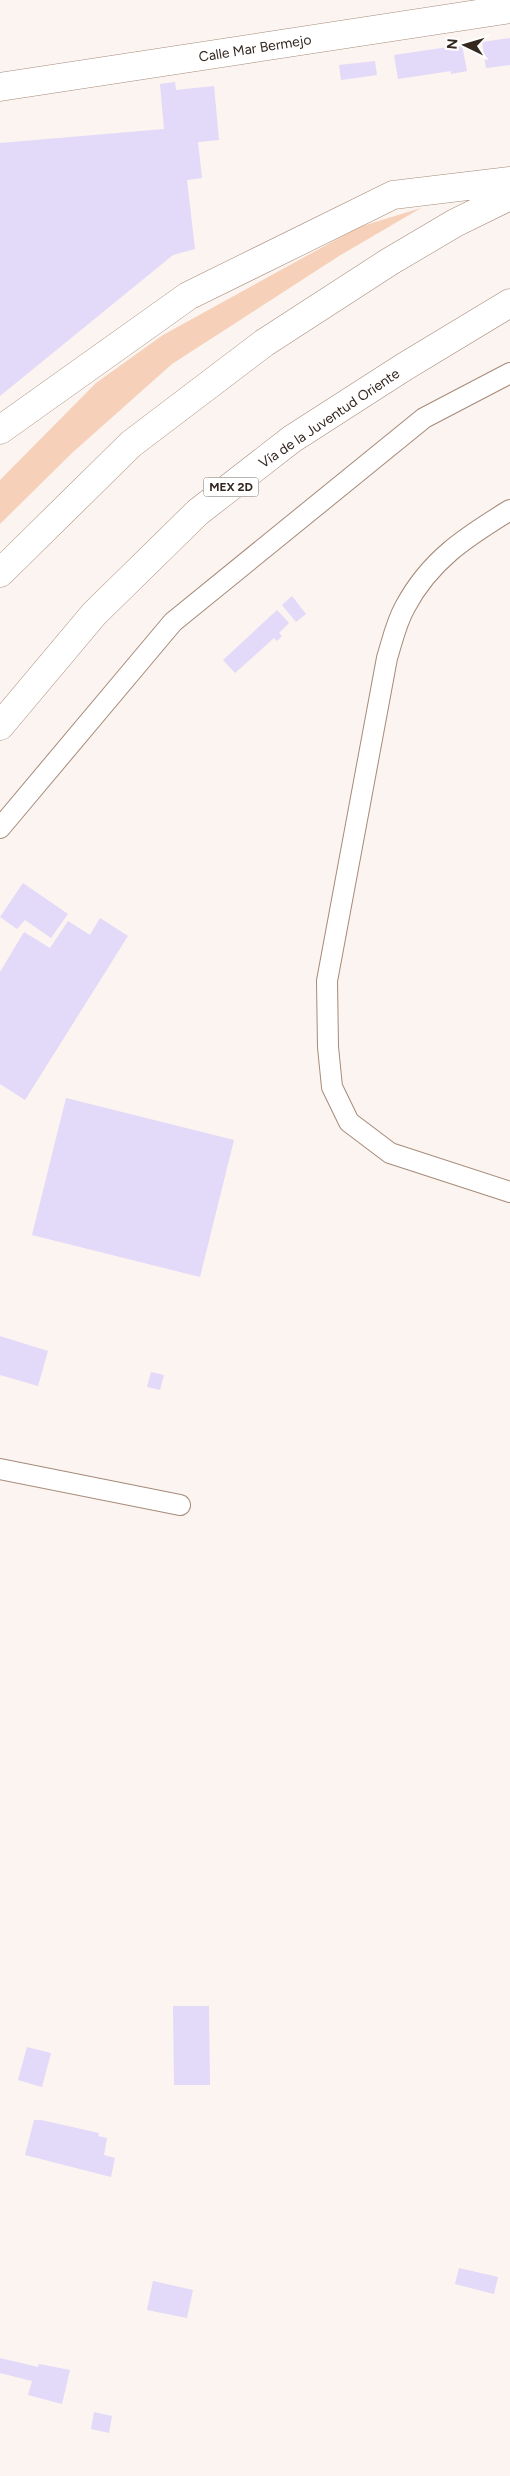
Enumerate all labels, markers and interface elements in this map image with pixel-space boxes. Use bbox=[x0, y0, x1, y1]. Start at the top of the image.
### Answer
north arrow bbox=[440, 20, 490, 70]
street label: Calle Mar Bermejo bbox=[197, 31, 313, 66]
text: N bbox=[444, 38, 461, 50]
street label: Vía de la Juventud Oriente bbox=[256, 365, 403, 472]
road number: MEX 2D bbox=[204, 478, 258, 497]

